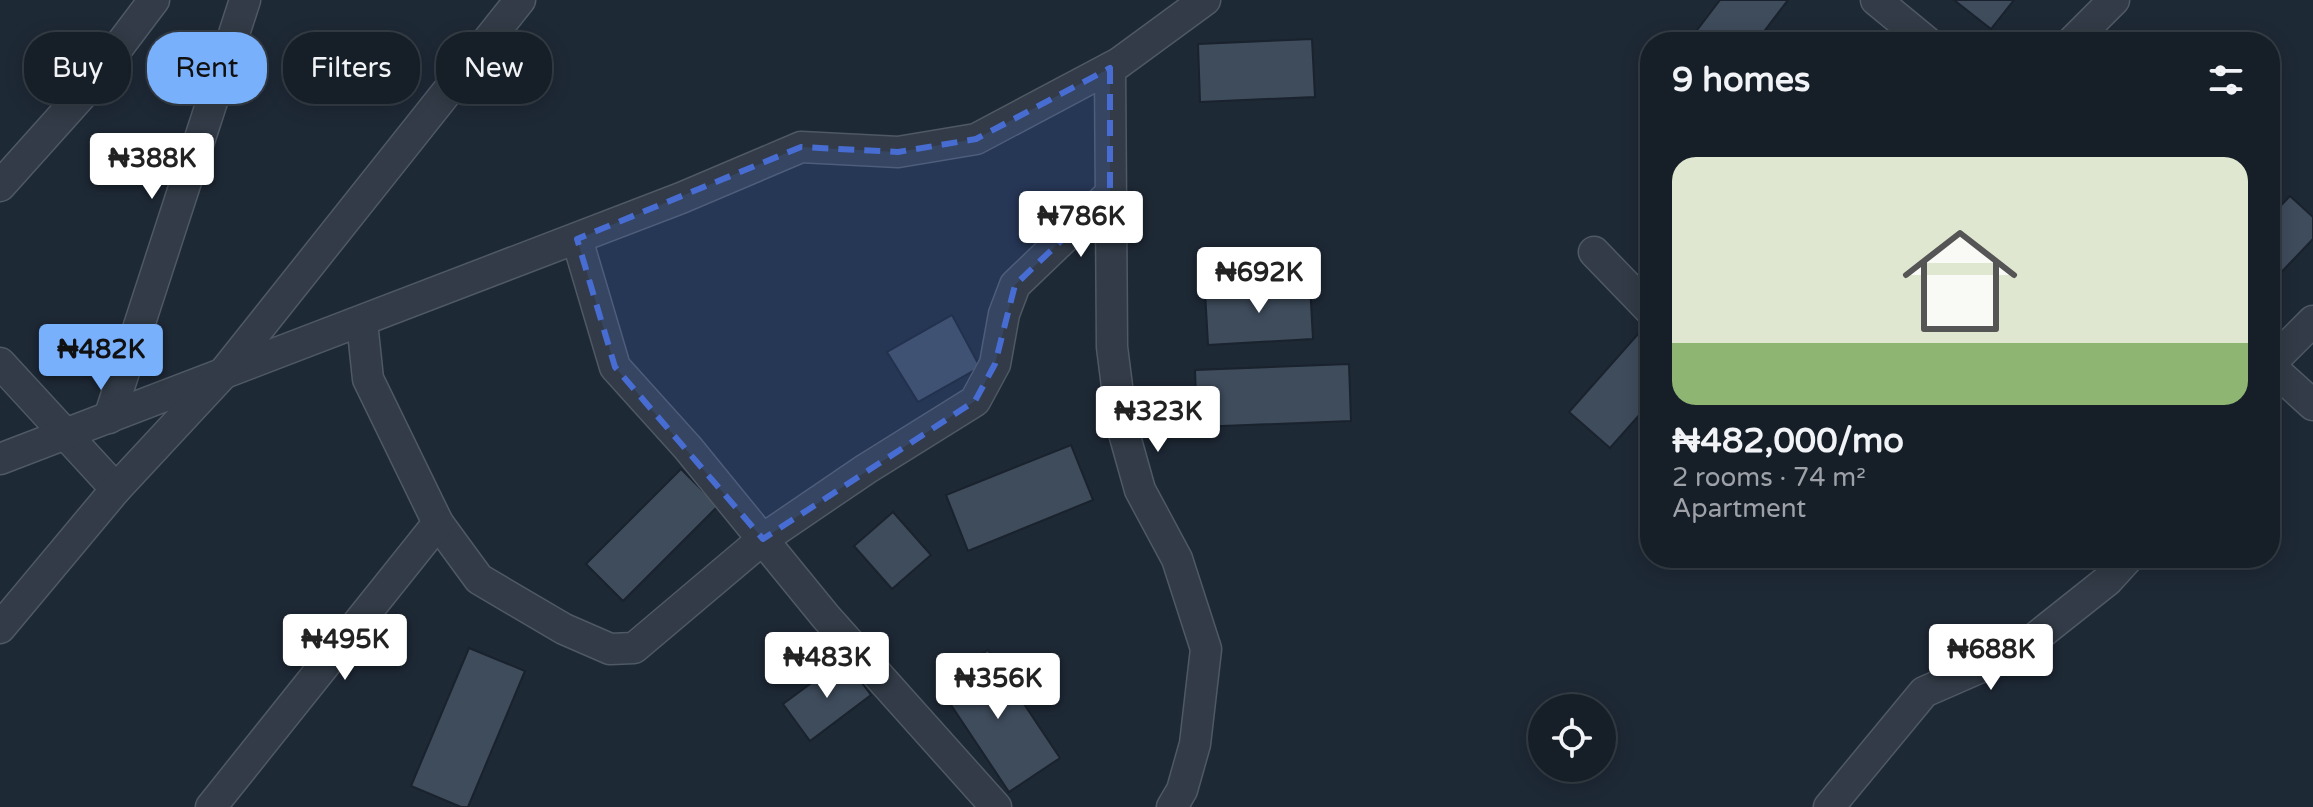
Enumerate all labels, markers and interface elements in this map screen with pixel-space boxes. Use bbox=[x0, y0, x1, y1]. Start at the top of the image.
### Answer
chip: Buy bbox=[24, 32, 131, 104]
chip: Rent bbox=[147, 32, 267, 104]
chip: Filters bbox=[283, 32, 420, 104]
chip: New bbox=[436, 32, 552, 104]
icon: filters bbox=[2204, 58, 2248, 102]
text: 9 homes bbox=[1672, 60, 1810, 101]
pin: ₦388K bbox=[96, 133, 208, 201]
text: ₦388K bbox=[108, 143, 196, 174]
pin: ₦786K bbox=[1025, 191, 1137, 259]
text: ₦786K bbox=[1037, 201, 1125, 232]
icon: home bbox=[1888, 209, 2032, 353]
pin: ₦692K bbox=[1203, 247, 1315, 315]
text: ₦692K bbox=[1215, 257, 1303, 288]
pin: ₦482K bbox=[45, 324, 157, 392]
text: ₦482K bbox=[57, 334, 145, 365]
pin: ₦323K bbox=[1102, 386, 1214, 454]
text: ₦323K bbox=[1114, 396, 1202, 427]
text: ₦482,000/mo bbox=[1672, 421, 1904, 462]
text: 2 rooms · 74 m² bbox=[1672, 462, 1866, 493]
text: Apartment bbox=[1672, 493, 1806, 524]
pin: ₦495K bbox=[289, 614, 401, 682]
text: ₦495K bbox=[301, 624, 389, 655]
pin: ₦688K bbox=[1935, 624, 2047, 692]
pin: ₦483K bbox=[771, 632, 883, 700]
text: ₦688K bbox=[1947, 634, 2035, 665]
text: ₦483K bbox=[783, 642, 871, 673]
pin: ₦356K bbox=[942, 653, 1054, 721]
text: ₦356K bbox=[954, 663, 1042, 694]
map controls bbox=[1528, 694, 1616, 782]
button: locate bbox=[1528, 694, 1616, 782]

